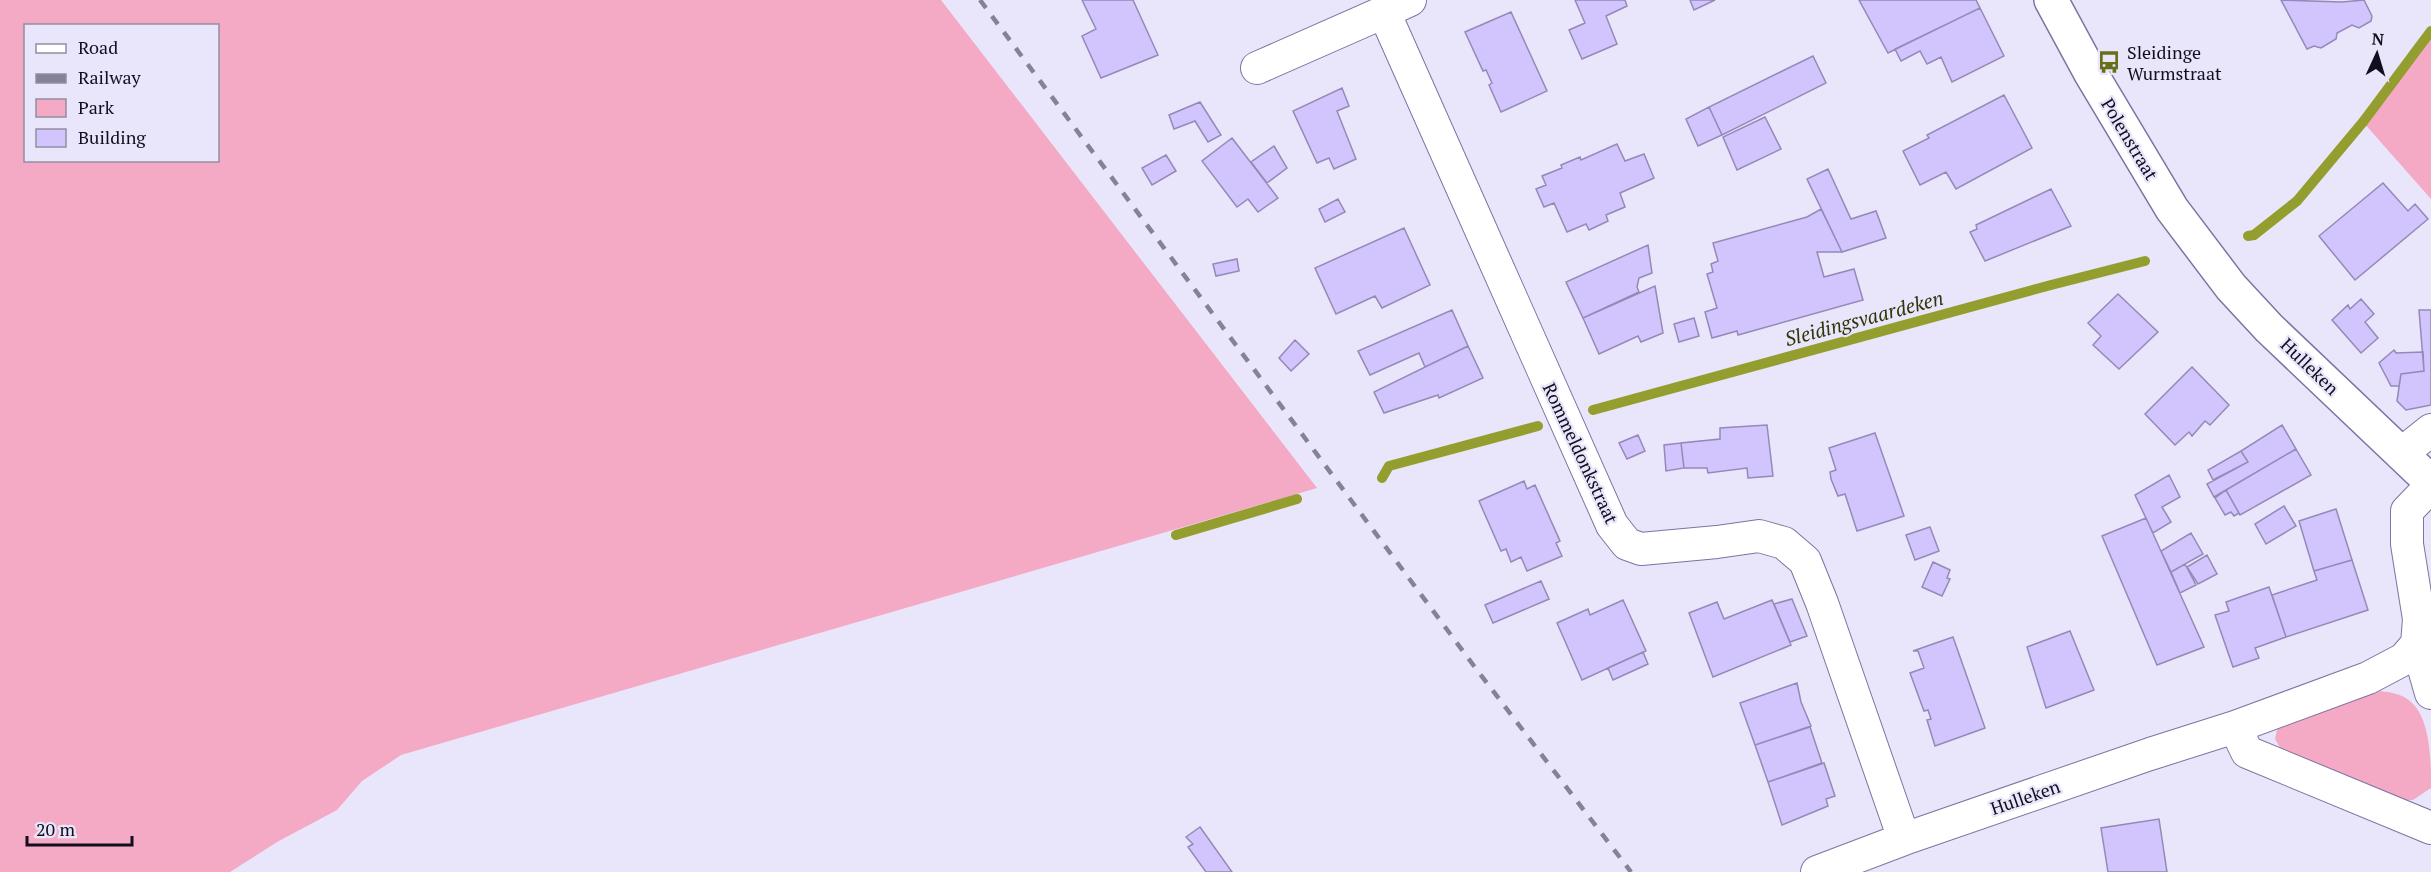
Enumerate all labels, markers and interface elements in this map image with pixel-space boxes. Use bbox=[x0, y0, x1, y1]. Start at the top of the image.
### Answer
legend bbox=[24, 24, 219, 162]
north arrow bbox=[2347, 24, 2407, 84]
text: N bbox=[2371, 28, 2385, 50]
text: Road bbox=[78, 35, 118, 59]
place label: Sleidinge Wurmstraat bbox=[2127, 40, 2222, 85]
bus stop icon: Sleidinge Wurmstraat bbox=[2096, 49, 2122, 75]
text: Railway bbox=[78, 65, 142, 89]
street label: Polenstraat bbox=[2096, 94, 2164, 185]
text: Park bbox=[78, 95, 115, 119]
text: Building bbox=[78, 125, 146, 149]
water label: Sleidingsvaardeken bbox=[1782, 284, 1946, 352]
street label: Hulleken bbox=[2276, 332, 2345, 400]
street label: Rommeldonkstraat bbox=[1538, 379, 1624, 528]
street label: Hulleken bbox=[1987, 774, 2063, 820]
scale bar bbox=[27, 809, 132, 847]
text: 20 m bbox=[36, 817, 76, 841]

